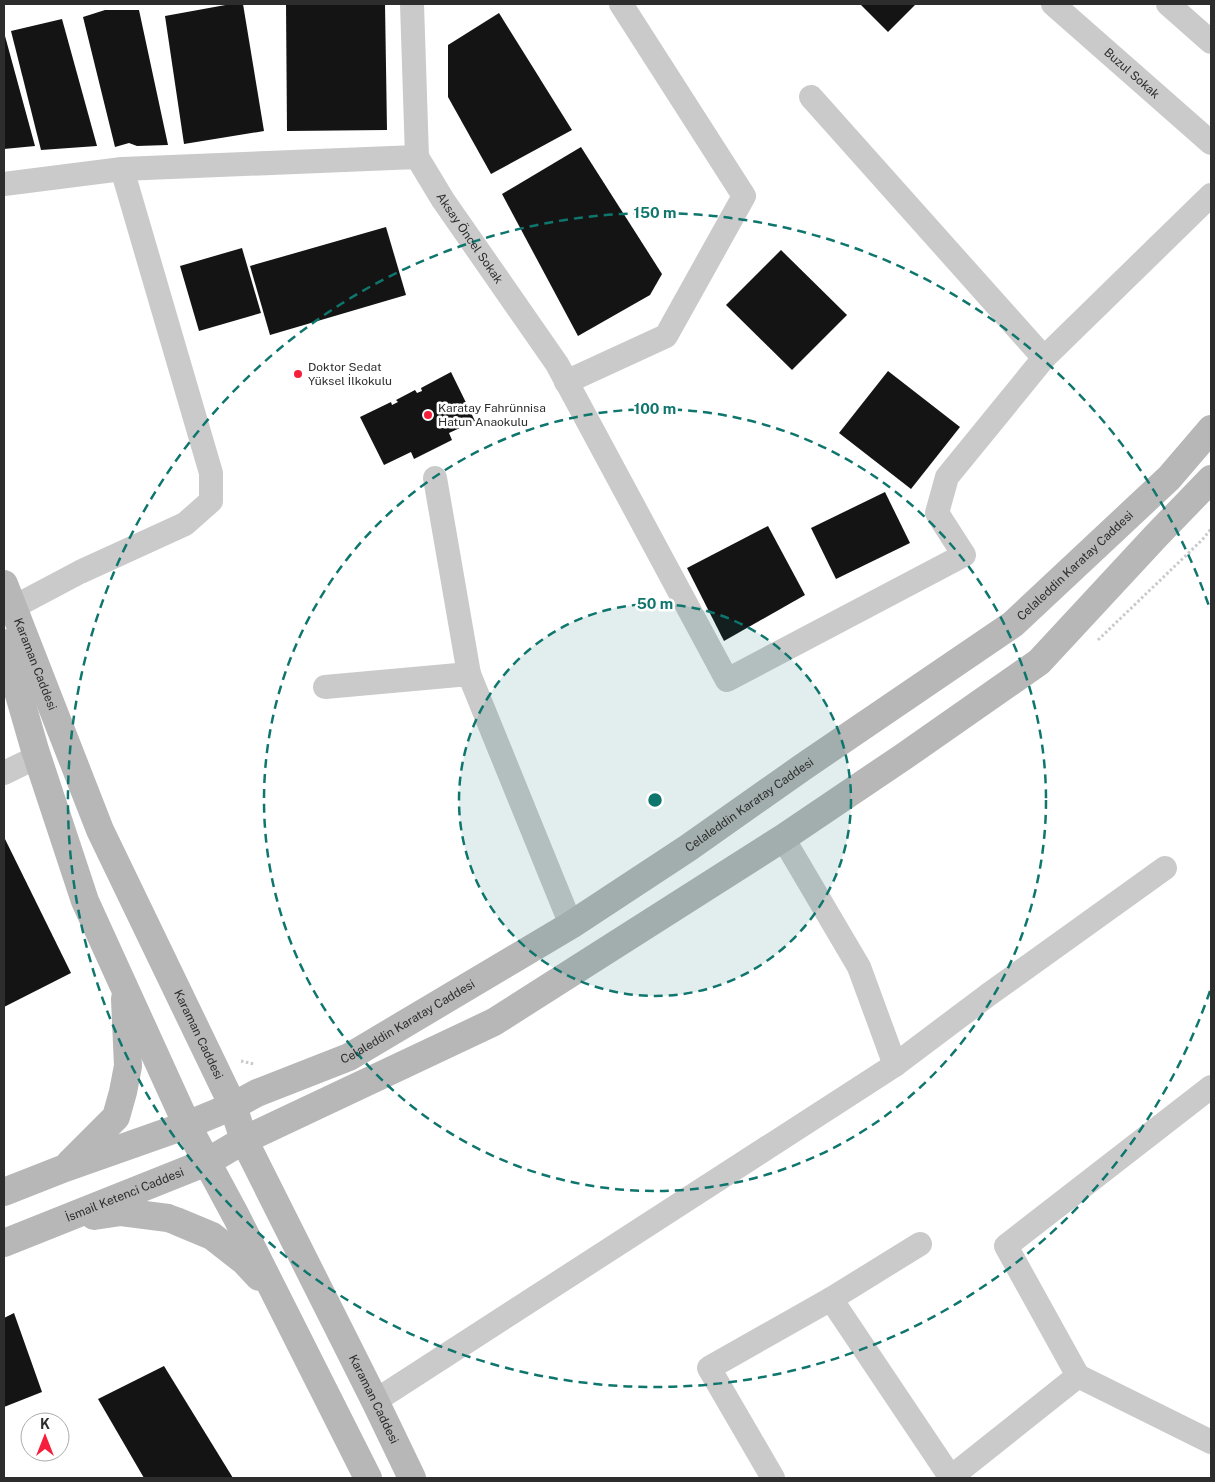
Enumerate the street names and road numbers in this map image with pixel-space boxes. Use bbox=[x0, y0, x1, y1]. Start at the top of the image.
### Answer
street label: Buzul Sokak bbox=[1101, 45, 1163, 102]
street label: Aksay Öncel Sokak bbox=[433, 190, 506, 286]
street label: Celaleddin Karatay Caddesi bbox=[1014, 508, 1136, 623]
street label: Karaman Caddesi bbox=[11, 616, 60, 712]
street label: Celaleddin Karatay Caddesi bbox=[682, 755, 816, 855]
street label: Celaleddin Karatay Caddesi bbox=[338, 977, 477, 1067]
street label: Karaman Caddesi bbox=[171, 987, 226, 1082]
street label: İsmail Ketenci Caddesi bbox=[64, 1165, 186, 1225]
street label: Karaman Caddesi bbox=[346, 1352, 402, 1446]

